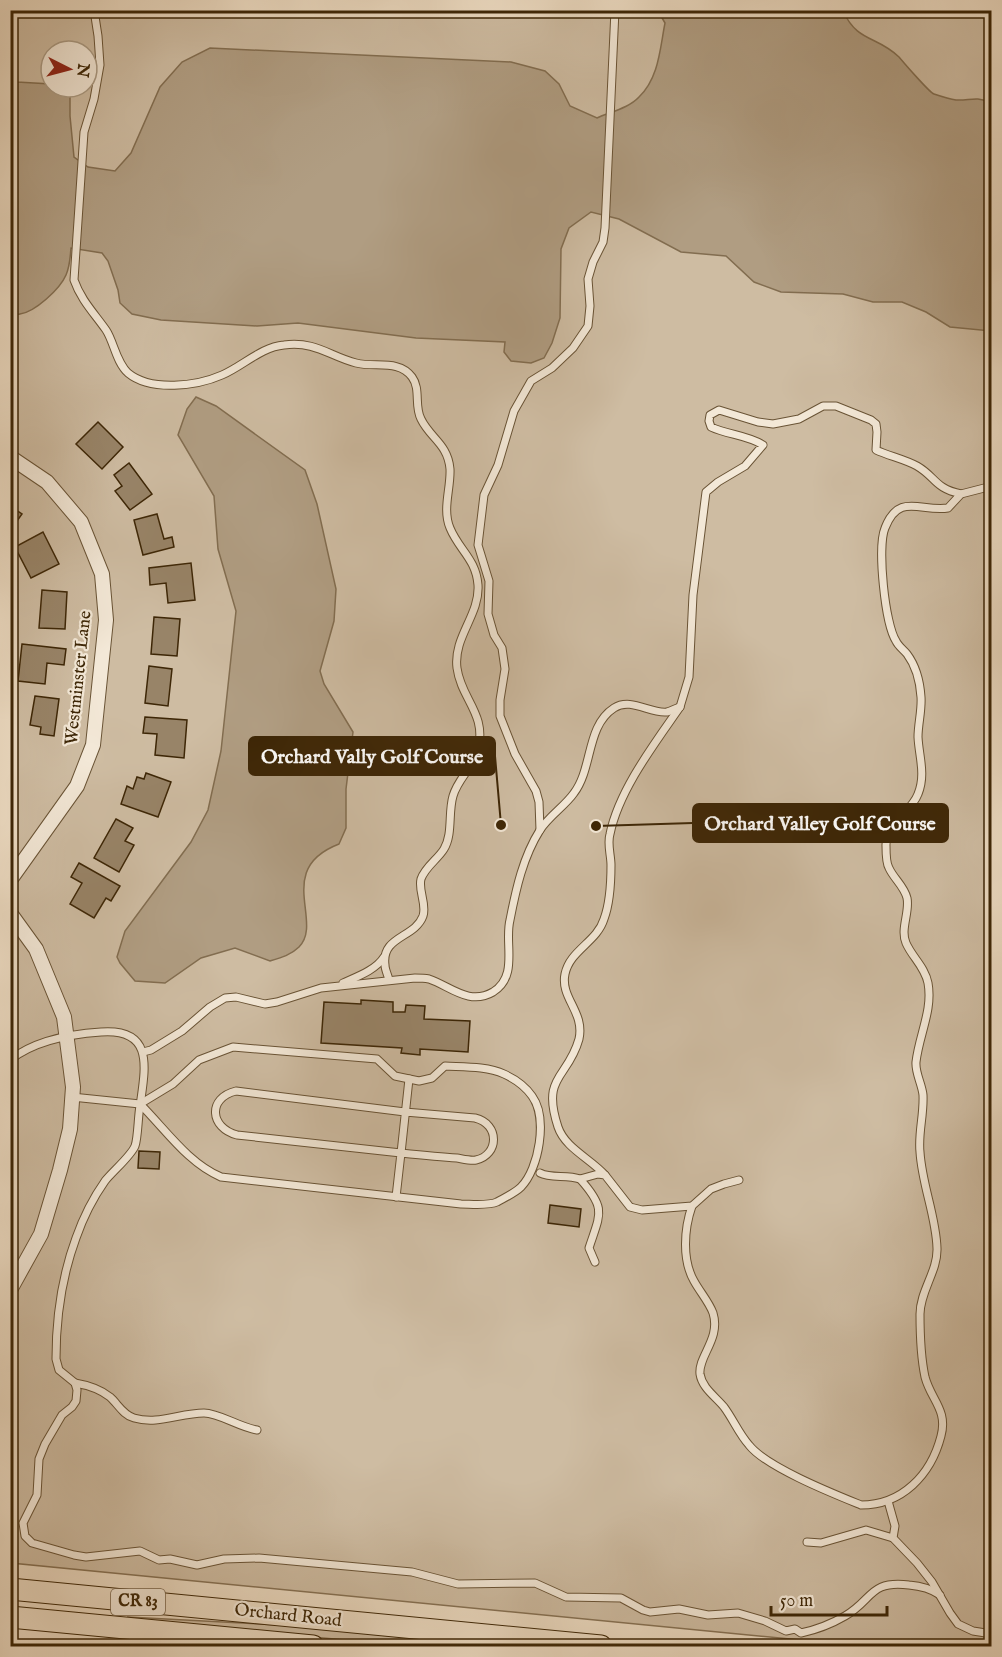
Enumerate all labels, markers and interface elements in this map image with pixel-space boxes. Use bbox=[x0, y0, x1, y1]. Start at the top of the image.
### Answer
north arrow bbox=[39, 39, 99, 99]
text: N bbox=[71, 61, 93, 78]
street label: Westminster Lane bbox=[61, 610, 97, 746]
callout: Orchard Vally Golf Course bbox=[249, 737, 495, 775]
text: Orchard Vally Golf Course bbox=[261, 745, 484, 770]
callout: Orchard Valley Golf Course bbox=[693, 804, 948, 842]
text: Orchard Valley Golf Course bbox=[704, 812, 937, 837]
scale bar bbox=[771, 1579, 886, 1617]
road number: CR 83 bbox=[111, 1589, 165, 1615]
text: 50 m bbox=[780, 1590, 813, 1613]
street label: Orchard Road bbox=[233, 1599, 343, 1633]

